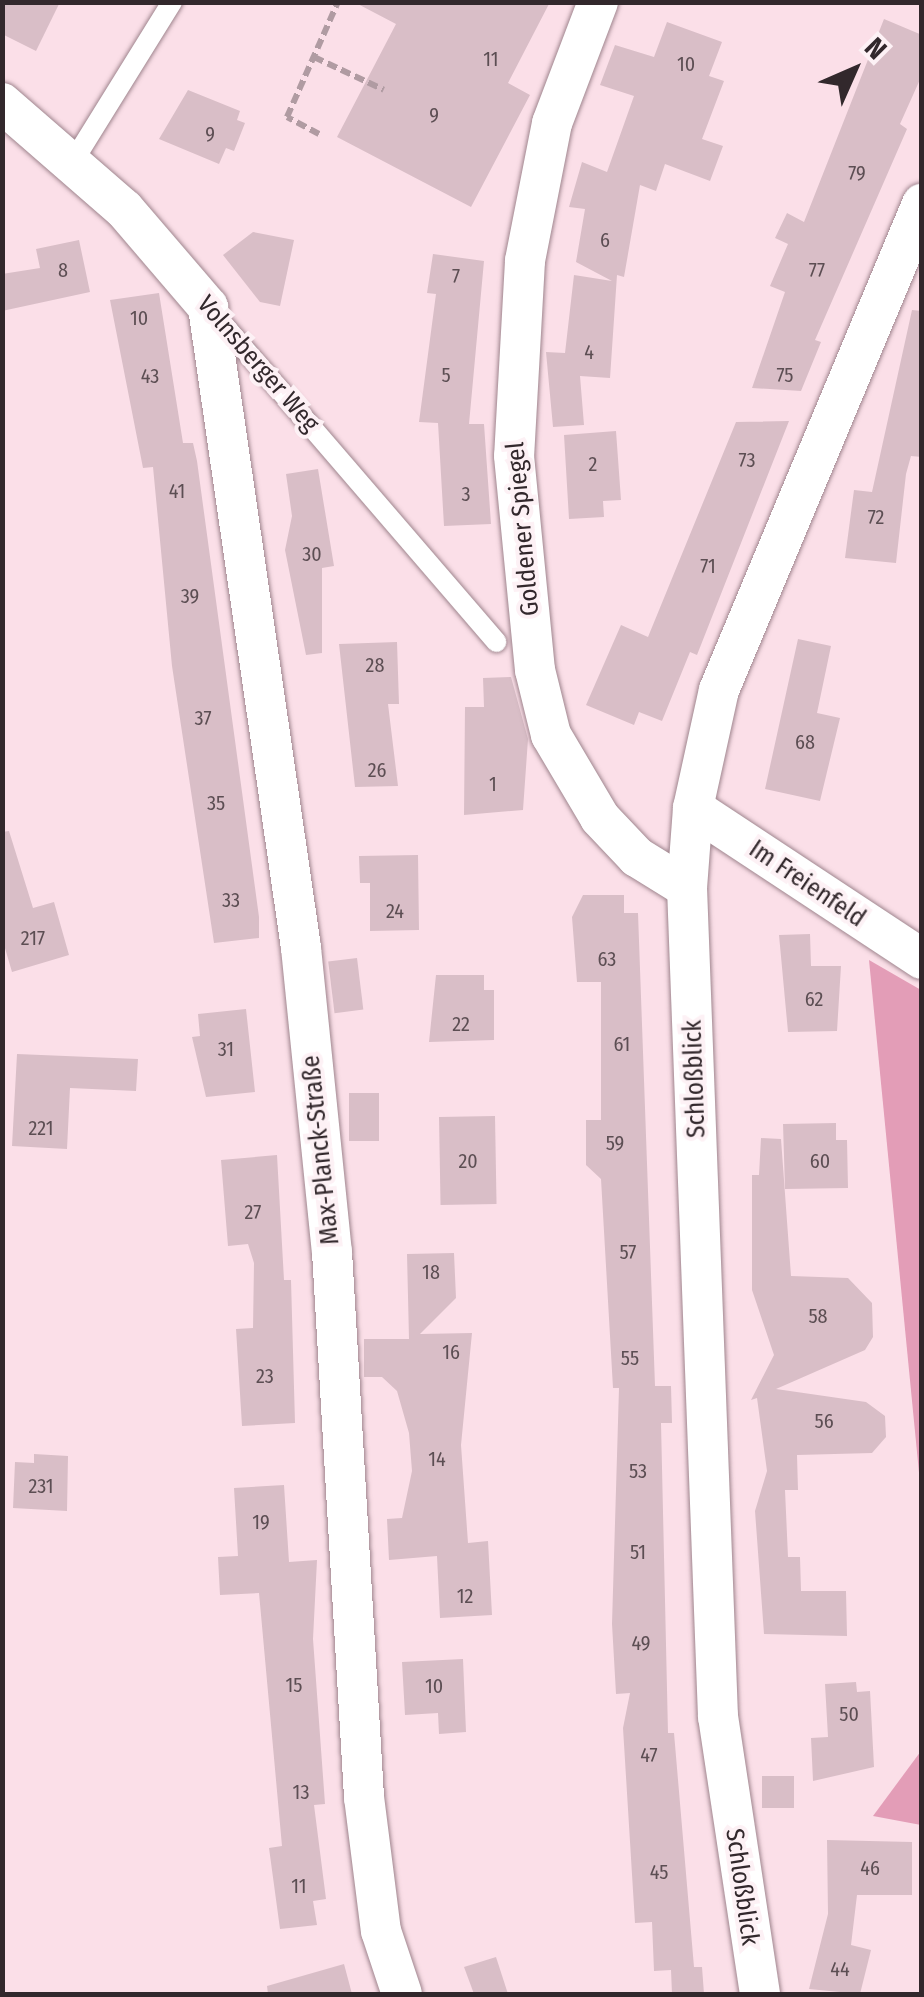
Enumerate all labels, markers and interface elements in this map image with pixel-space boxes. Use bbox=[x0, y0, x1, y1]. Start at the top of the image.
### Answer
north arrow bbox=[804, 20, 904, 120]
text: N bbox=[858, 31, 893, 66]
house number: 11 bbox=[483, 47, 499, 71]
house number: 10 bbox=[677, 52, 695, 76]
house number: 9 bbox=[429, 103, 439, 127]
house number: 9 bbox=[205, 122, 215, 146]
house number: 79 bbox=[848, 161, 866, 185]
house number: 6 bbox=[600, 228, 610, 252]
house number: 8 bbox=[58, 258, 68, 282]
house number: 77 bbox=[809, 258, 825, 282]
house number: 7 bbox=[452, 264, 460, 288]
street label: Volnsberger Weg bbox=[191, 290, 325, 438]
house number: 10 bbox=[130, 306, 148, 330]
house number: 4 bbox=[584, 340, 594, 364]
house number: 5 bbox=[441, 363, 451, 387]
house number: 75 bbox=[777, 363, 793, 387]
house number: 43 bbox=[141, 364, 159, 388]
street label: Goldener Spiegel bbox=[500, 441, 546, 617]
house number: 73 bbox=[739, 448, 755, 472]
house number: 2 bbox=[589, 452, 597, 476]
house number: 41 bbox=[169, 479, 185, 503]
house number: 3 bbox=[461, 482, 471, 506]
house number: 72 bbox=[868, 505, 884, 529]
house number: 30 bbox=[302, 542, 322, 566]
house number: 71 bbox=[700, 554, 716, 578]
house number: 39 bbox=[181, 584, 199, 608]
house number: 28 bbox=[366, 653, 384, 677]
house number: 37 bbox=[194, 706, 212, 730]
house number: 68 bbox=[795, 730, 815, 754]
house number: 26 bbox=[368, 758, 386, 782]
house number: 1 bbox=[489, 772, 497, 796]
house number: 35 bbox=[207, 791, 225, 815]
street label: Im Freienfeld bbox=[743, 834, 871, 934]
house number: 33 bbox=[222, 888, 240, 912]
house number: 24 bbox=[386, 899, 404, 923]
house number: 217 bbox=[21, 926, 45, 950]
house number: 63 bbox=[598, 947, 616, 971]
house number: 62 bbox=[805, 987, 823, 1011]
house number: 22 bbox=[452, 1012, 470, 1036]
street label: Schloßblick bbox=[678, 1020, 712, 1138]
house number: 61 bbox=[614, 1032, 630, 1056]
house number: 31 bbox=[218, 1037, 234, 1061]
street label: Max-Planck-Straße bbox=[296, 1054, 346, 1246]
house number: 221 bbox=[29, 1116, 53, 1140]
house number: 59 bbox=[606, 1131, 624, 1155]
house number: 20 bbox=[458, 1149, 478, 1173]
house number: 60 bbox=[810, 1149, 830, 1173]
house number: 27 bbox=[245, 1200, 261, 1224]
house number: 57 bbox=[620, 1240, 636, 1264]
house number: 18 bbox=[422, 1260, 440, 1284]
house number: 58 bbox=[808, 1304, 828, 1328]
house number: 16 bbox=[442, 1340, 460, 1364]
house number: 55 bbox=[621, 1346, 639, 1370]
house number: 23 bbox=[256, 1364, 274, 1388]
house number: 56 bbox=[814, 1409, 834, 1433]
house number: 14 bbox=[428, 1447, 446, 1471]
house number: 53 bbox=[629, 1459, 647, 1483]
house number: 231 bbox=[28, 1474, 54, 1498]
house number: 19 bbox=[252, 1510, 270, 1534]
house number: 51 bbox=[630, 1540, 646, 1564]
house number: 12 bbox=[457, 1584, 473, 1608]
house number: 49 bbox=[631, 1631, 651, 1655]
house number: 15 bbox=[286, 1673, 302, 1697]
house number: 10 bbox=[425, 1674, 443, 1698]
house number: 50 bbox=[839, 1702, 859, 1726]
house number: 47 bbox=[640, 1743, 658, 1767]
house number: 13 bbox=[293, 1780, 309, 1804]
street label: Schloßblick bbox=[719, 1827, 765, 1947]
house number: 46 bbox=[860, 1856, 880, 1880]
house number: 45 bbox=[650, 1860, 668, 1884]
house number: 11 bbox=[291, 1874, 307, 1898]
house number: 44 bbox=[830, 1957, 850, 1981]

